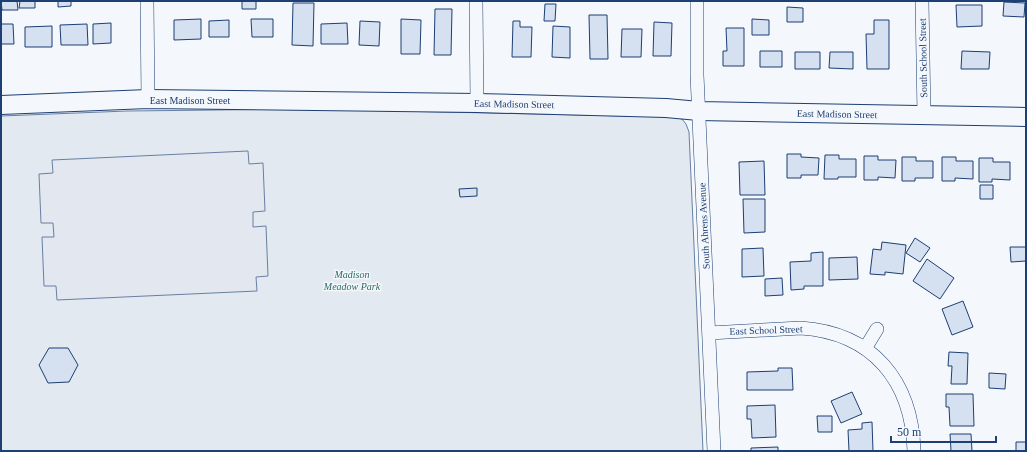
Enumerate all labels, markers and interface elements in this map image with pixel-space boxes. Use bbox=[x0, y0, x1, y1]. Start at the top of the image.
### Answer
street label: South School Street bbox=[917, 18, 929, 98]
street label: East Madison Street bbox=[150, 95, 230, 106]
street label: East Madison Street bbox=[474, 98, 555, 110]
street label: East Madison Street bbox=[797, 108, 878, 120]
street label: South Ahrens Avenue bbox=[696, 182, 712, 269]
park label: Madison Meadow Park bbox=[323, 269, 381, 292]
street label: East School Street bbox=[729, 323, 803, 337]
scale bar bbox=[891, 418, 996, 444]
text: 50 m bbox=[897, 425, 922, 439]

